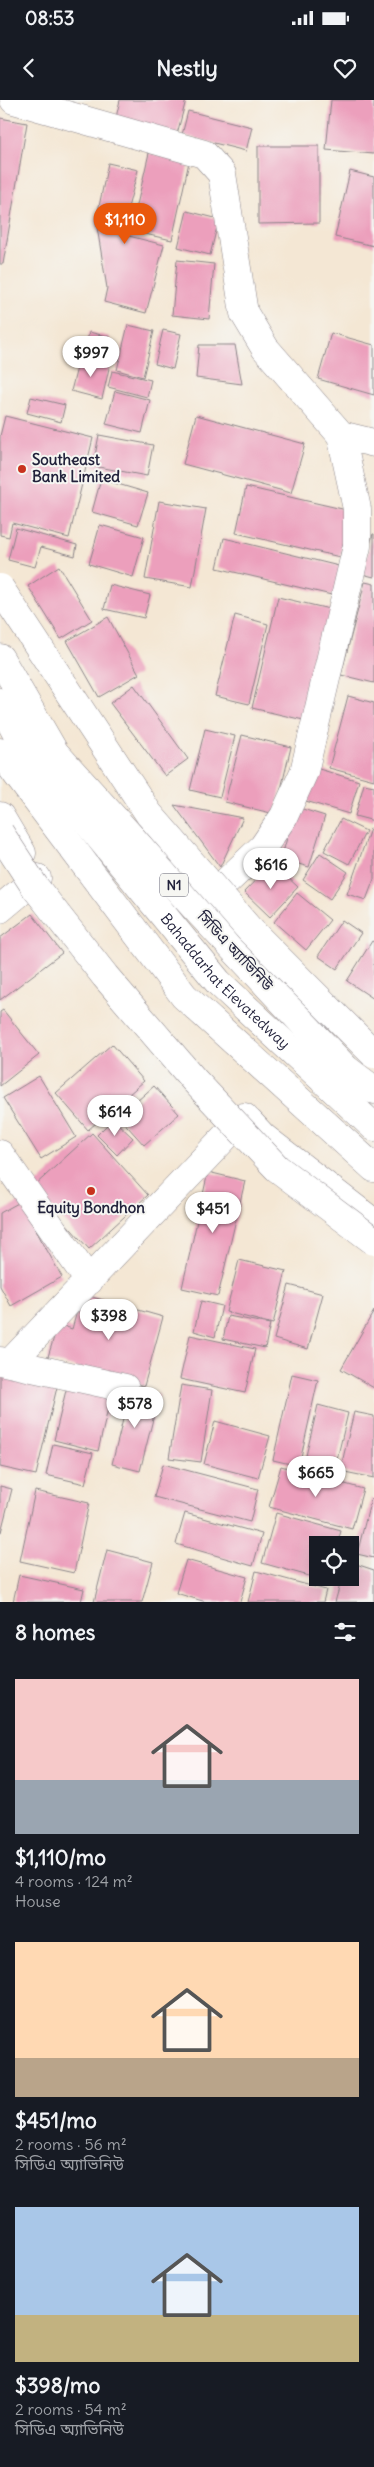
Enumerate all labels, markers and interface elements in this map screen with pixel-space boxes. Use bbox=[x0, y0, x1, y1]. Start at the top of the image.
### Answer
text: 08:53 bbox=[25, 6, 74, 30]
icon: back bbox=[15, 54, 43, 82]
text: Nestly bbox=[156, 54, 218, 82]
icon: heart bbox=[331, 54, 359, 82]
pin: $1,110 bbox=[84, 202, 166, 245]
text: $1,110 bbox=[105, 209, 145, 229]
pin: $997 bbox=[61, 336, 121, 378]
text: $997 bbox=[73, 342, 109, 362]
place label: Southeast Bank Limited bbox=[32, 450, 120, 486]
marker: Southeast Bank Limited bbox=[16, 463, 28, 475]
pin: $616 bbox=[241, 848, 301, 890]
text: $616 bbox=[254, 854, 288, 874]
road number: N1 bbox=[160, 874, 188, 896]
street label: সিডিএ অ্যাভিনিউ bbox=[193, 906, 277, 995]
street label: Bahaddarhat Elevatedway bbox=[157, 909, 294, 1053]
pin: $614 bbox=[85, 1094, 145, 1137]
text: $614 bbox=[98, 1101, 132, 1121]
marker: Equity Bondhon bbox=[85, 1185, 97, 1197]
pin: $451 bbox=[183, 1192, 243, 1234]
place label: Equity Bondhon bbox=[37, 1198, 145, 1218]
text: $451 bbox=[196, 1198, 230, 1218]
pin: $398 bbox=[79, 1298, 139, 1341]
text: $398 bbox=[91, 1305, 127, 1325]
pin: $578 bbox=[105, 1386, 165, 1429]
text: $578 bbox=[117, 1393, 153, 1413]
pin: $665 bbox=[286, 1456, 346, 1498]
text: $665 bbox=[298, 1462, 334, 1482]
map controls bbox=[309, 1536, 359, 1586]
button: locate bbox=[309, 1536, 359, 1586]
icon: filters bbox=[331, 1618, 359, 1646]
text: 8 homes bbox=[15, 1619, 95, 1646]
icon: home bbox=[142, 1711, 232, 1801]
text: $1,110/mo bbox=[15, 1844, 106, 1871]
text: 4 rooms · 124 m² bbox=[15, 1871, 133, 1891]
text: House bbox=[15, 1891, 61, 1911]
icon: home bbox=[142, 1975, 232, 2065]
text: $451/mo bbox=[15, 2107, 97, 2134]
text: 2 rooms · 56 m² bbox=[15, 2134, 127, 2154]
text: সিডিএ অ্যাভিনিউ bbox=[15, 2154, 124, 2174]
icon: home bbox=[142, 2240, 232, 2330]
text: $398/mo bbox=[15, 2372, 100, 2399]
text: 2 rooms · 54 m² bbox=[15, 2399, 127, 2419]
text: সিডিএ অ্যাভিনিউ bbox=[15, 2419, 124, 2439]

